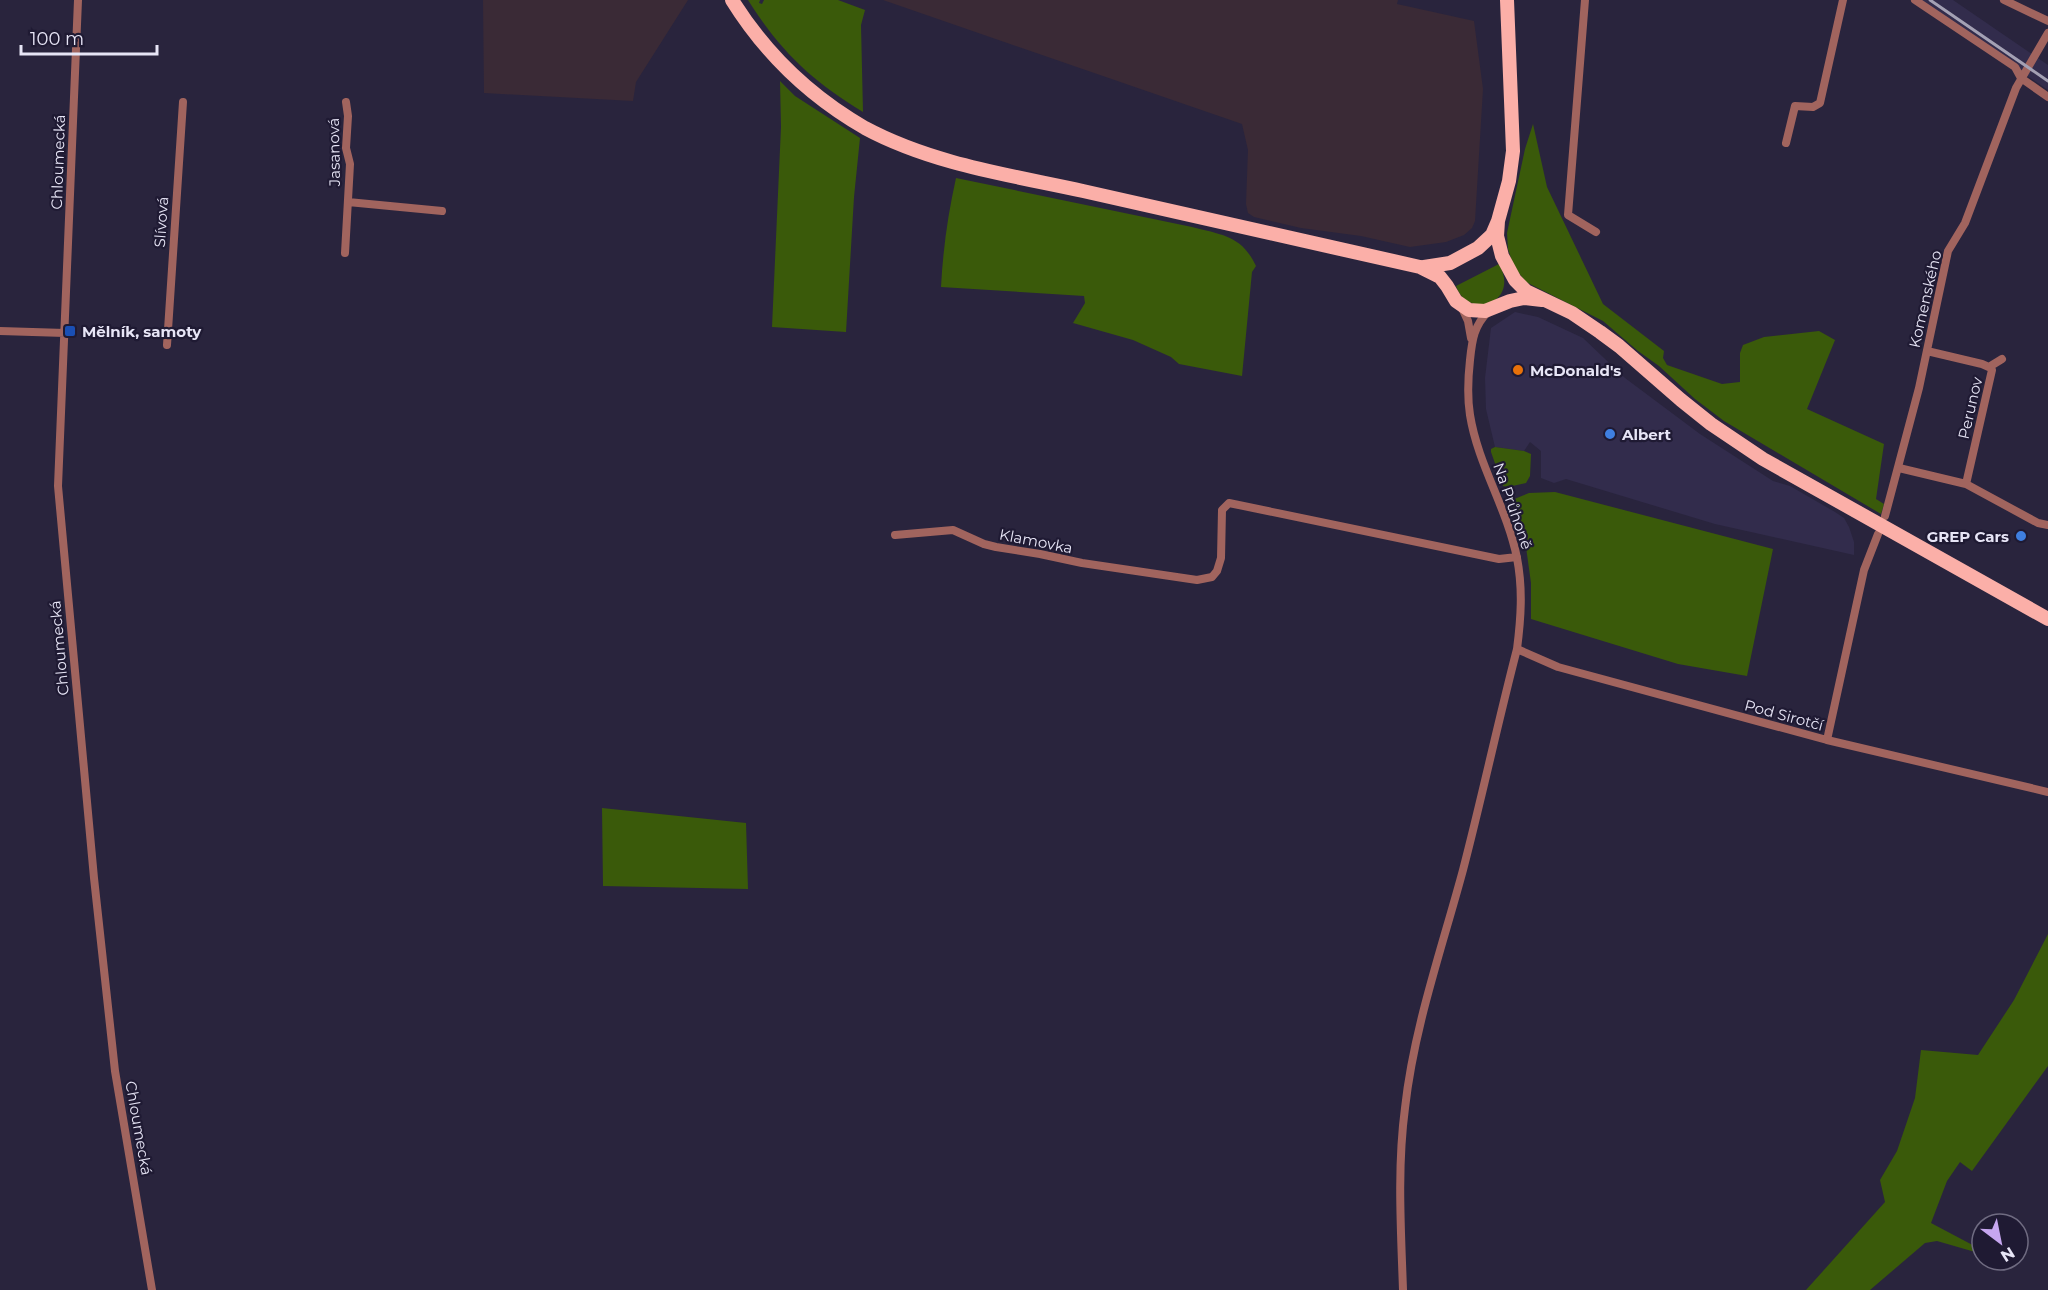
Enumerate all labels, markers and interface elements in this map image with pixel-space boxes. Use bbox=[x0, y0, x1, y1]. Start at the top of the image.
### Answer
scale bar bbox=[21, 18, 158, 56]
text: 100 m bbox=[30, 28, 84, 50]
street label: Chloumecká bbox=[47, 114, 69, 210]
street label: Jasanová bbox=[324, 118, 344, 187]
street label: Slívová bbox=[150, 196, 172, 248]
street label: Komenského bbox=[1905, 248, 1945, 350]
place label: Mělník, samoty bbox=[82, 322, 202, 341]
marker: Mělník, samoty bbox=[63, 324, 77, 338]
place label: McDonald's bbox=[1530, 361, 1621, 380]
marker: McDonald's bbox=[1511, 363, 1525, 377]
street label: Perunov bbox=[1954, 374, 1987, 441]
place label: Albert bbox=[1621, 425, 1672, 444]
marker: Albert bbox=[1603, 427, 1617, 441]
street label: Na Průhoně bbox=[1489, 460, 1537, 552]
street label: Klamovka bbox=[998, 525, 1074, 557]
place label: GREP Cars bbox=[1927, 527, 2009, 546]
marker: GREP Cars bbox=[2014, 529, 2028, 543]
street label: Chloumecká bbox=[45, 600, 73, 696]
street label: Pod Sirotčí bbox=[1743, 695, 1826, 735]
street label: Chloumecká bbox=[121, 1079, 157, 1177]
north arrow bbox=[1970, 1212, 2030, 1272]
text: N bbox=[1997, 1243, 2018, 1266]

